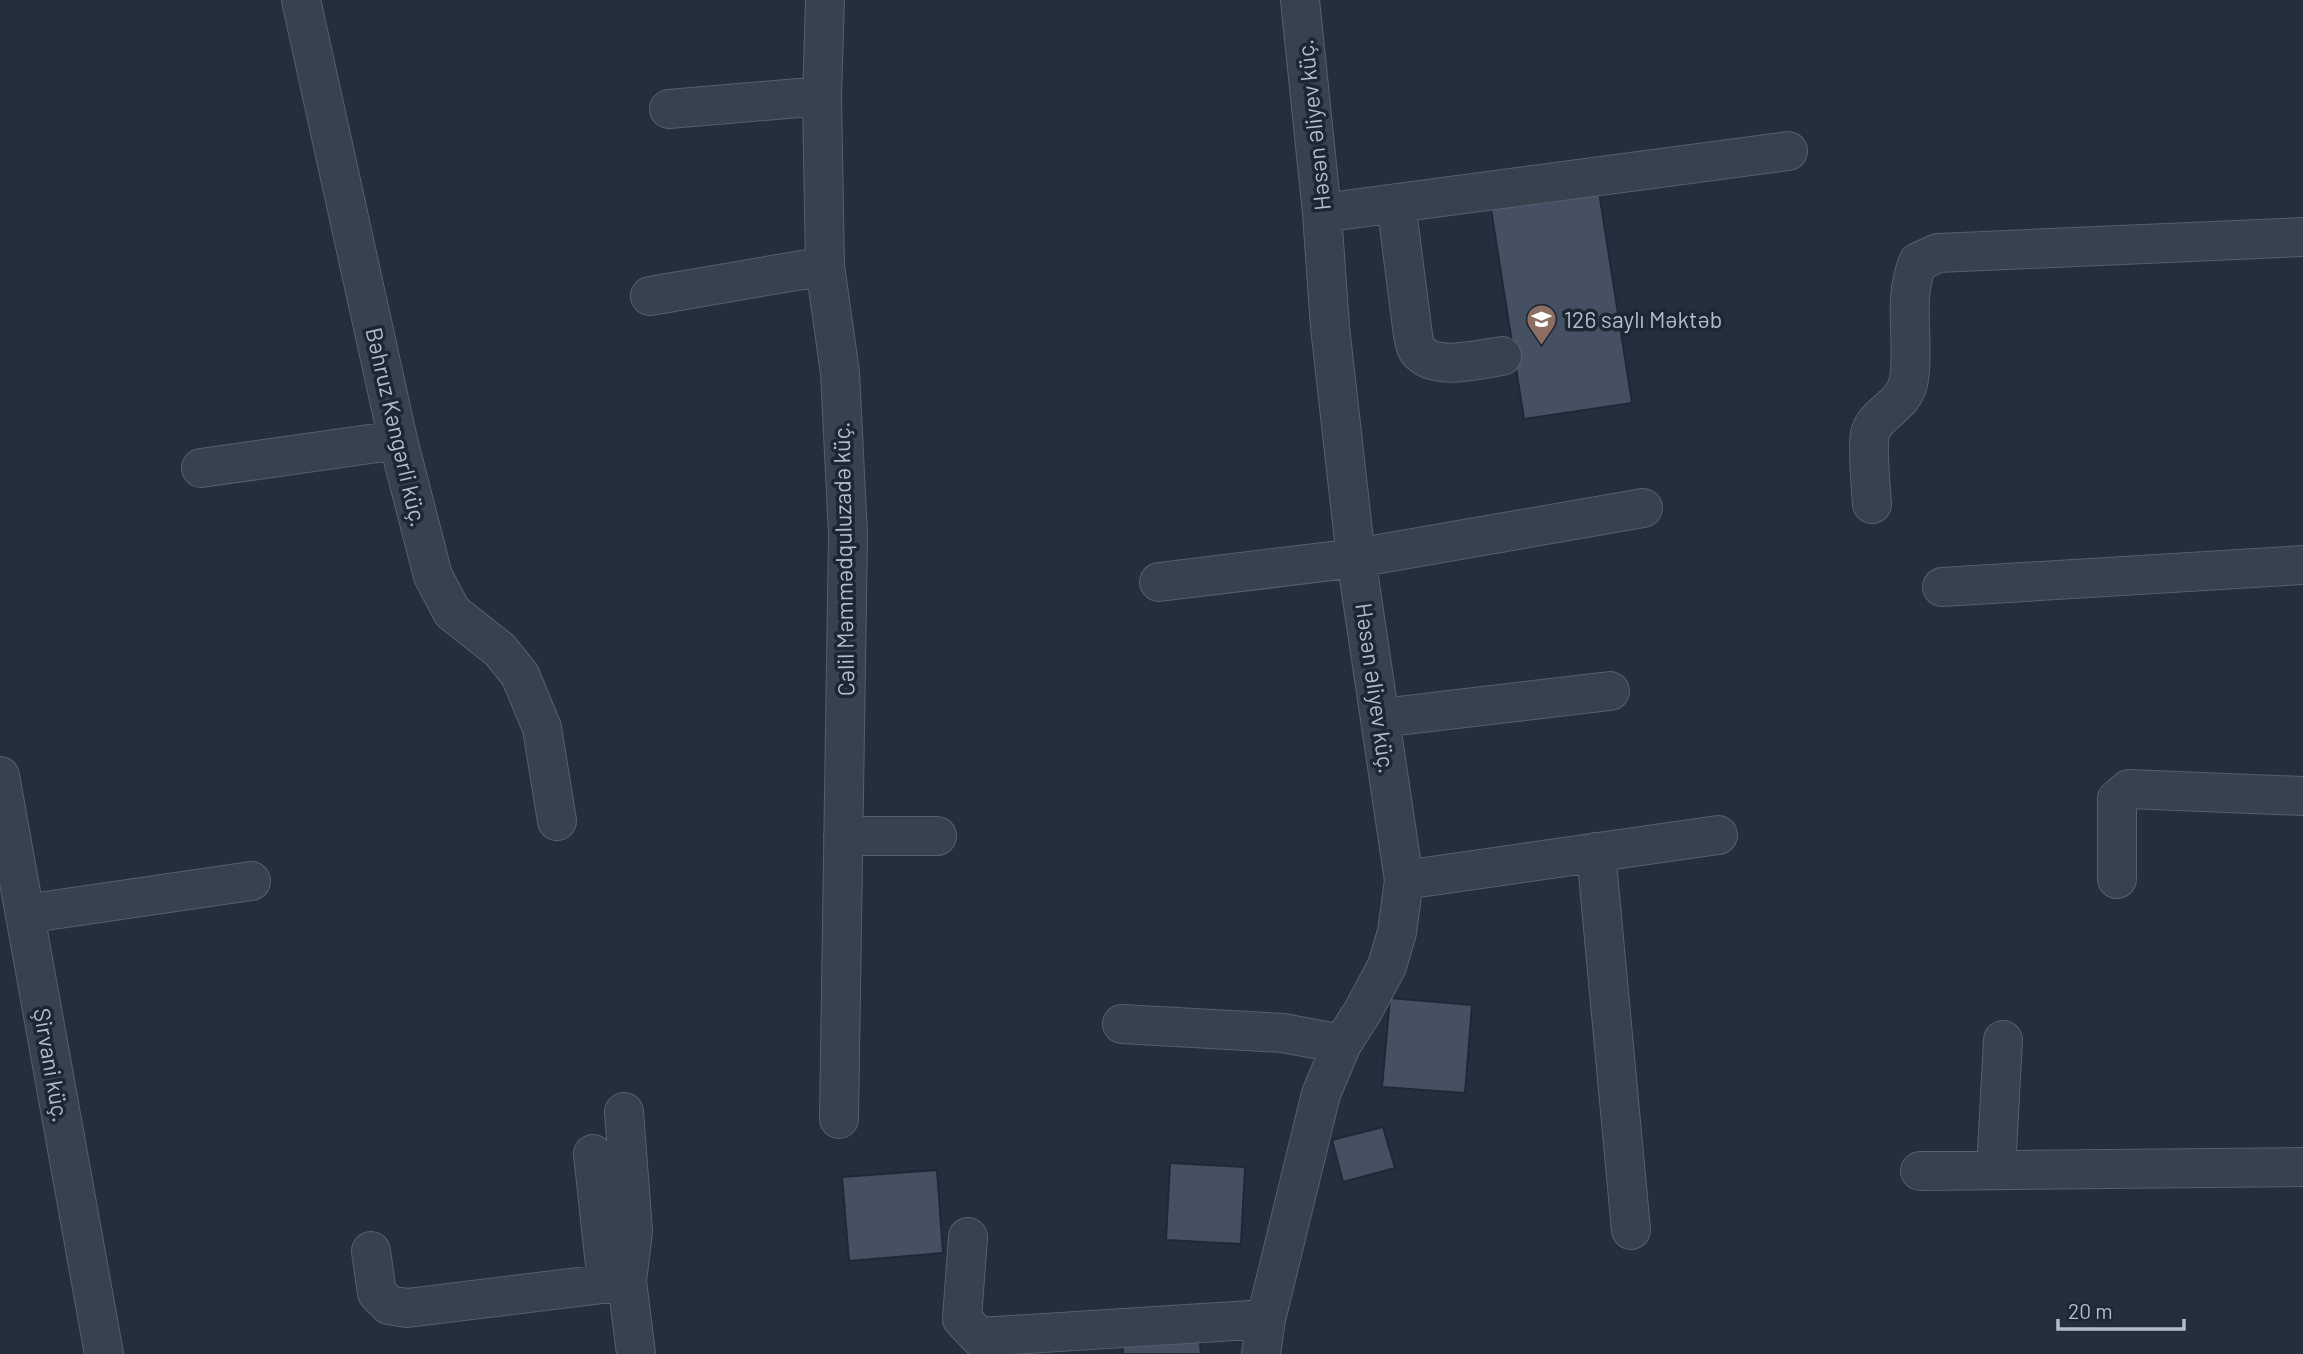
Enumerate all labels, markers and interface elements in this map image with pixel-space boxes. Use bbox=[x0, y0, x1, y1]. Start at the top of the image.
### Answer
street label: Həsən Əliyev küç. bbox=[1290, 38, 1336, 212]
school or university icon: 126 saylı Məktəb bbox=[1524, 302, 1558, 346]
place label: 126 saylı Məktəb bbox=[1564, 305, 1722, 333]
street label: Bəhruz Kəngərli küç. bbox=[360, 325, 434, 529]
street label: Cəlil Məmmədquluzadə küç. bbox=[827, 422, 859, 696]
street label: Həsən Əliyev küç. bbox=[1350, 601, 1402, 775]
street label: Şirvani küç. bbox=[28, 1006, 76, 1124]
scale bar bbox=[2058, 1288, 2184, 1332]
text: 20 m bbox=[2068, 1298, 2113, 1323]

